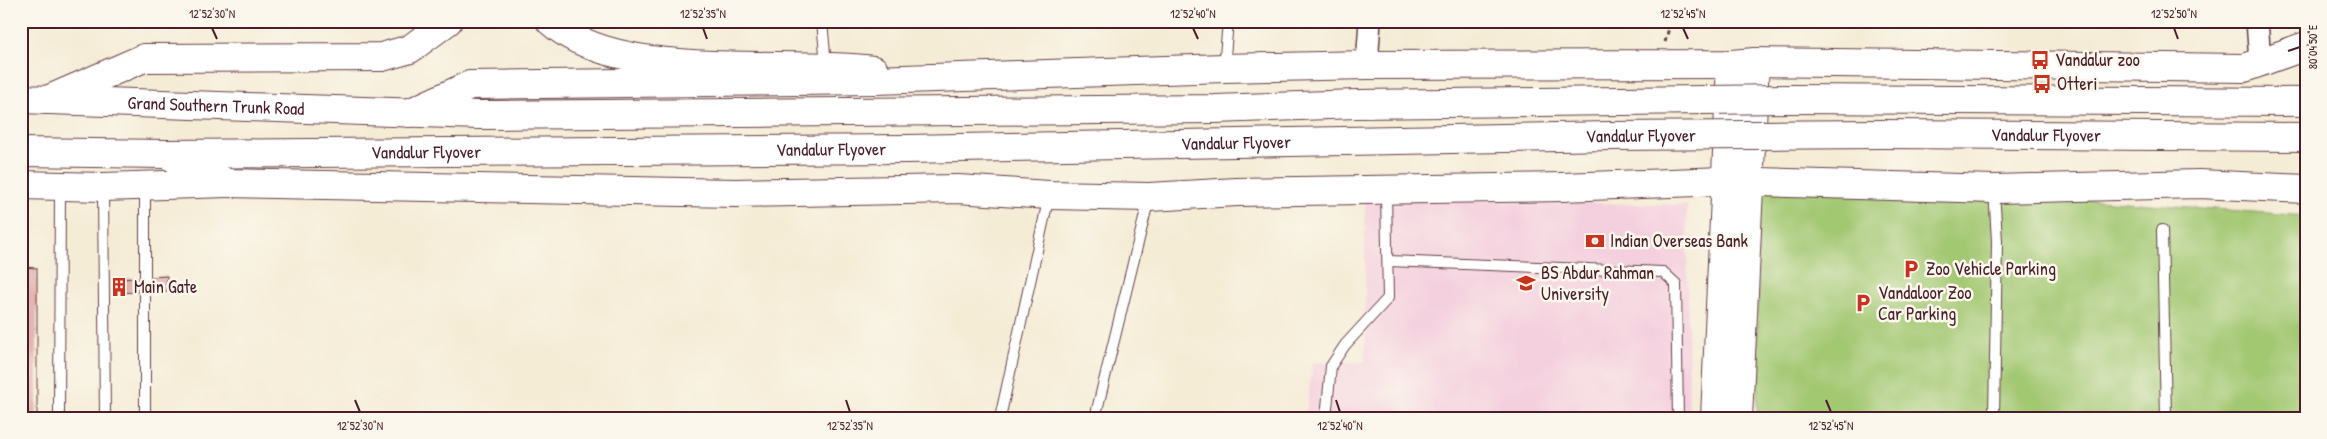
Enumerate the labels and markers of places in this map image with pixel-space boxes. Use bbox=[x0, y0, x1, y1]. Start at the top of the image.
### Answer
place label: Vandalur zoo bbox=[2055, 47, 2140, 72]
bus stop icon: Vandalur zoo bbox=[2029, 49, 2051, 71]
place label: Otteri bbox=[2057, 71, 2098, 96]
bus stop icon: Otteri bbox=[2031, 73, 2053, 95]
place label: Indian Overseas Bank bbox=[1610, 228, 1749, 253]
bank icon: Indian Overseas Bank bbox=[1584, 230, 1606, 252]
place label: Zoo Vehicle Parking bbox=[1926, 256, 2056, 281]
parking icon: Zoo Vehicle Parking bbox=[1900, 258, 1922, 280]
place label: BS Abdur Rahman University bbox=[1541, 260, 1654, 306]
school or university icon: BS Abdur Rahman University bbox=[1515, 272, 1537, 294]
place label: Main Gate bbox=[134, 274, 197, 299]
building icon: Main Gate bbox=[108, 276, 130, 298]
place label: Vandaloor Zoo Car Parking bbox=[1878, 280, 1971, 326]
parking icon: Vandaloor Zoo Car Parking bbox=[1852, 292, 1874, 314]

